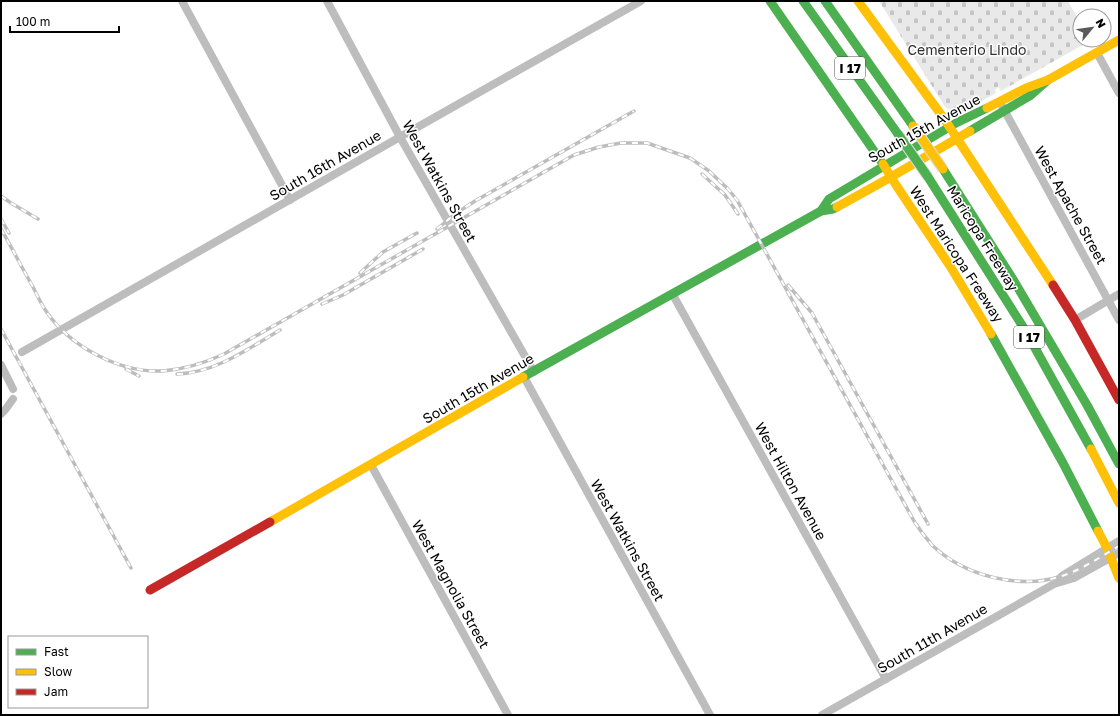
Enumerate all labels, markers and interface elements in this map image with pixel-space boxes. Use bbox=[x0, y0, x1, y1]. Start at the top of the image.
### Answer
scale bar bbox=[10, 8, 119, 34]
north arrow bbox=[1072, 8, 1112, 48]
text: 100 m bbox=[16, 14, 50, 29]
text: N bbox=[1093, 16, 1109, 30]
park label: Cementerio Lindo bbox=[908, 41, 1026, 58]
road number: I 17 bbox=[835, 57, 865, 79]
street label: South 15th Avenue bbox=[865, 90, 983, 166]
street label: West Watkins Street bbox=[400, 117, 480, 245]
street label: South 16th Avenue bbox=[266, 126, 384, 204]
street label: West Apache Street bbox=[1031, 143, 1111, 267]
street label: Maricopa Freeway bbox=[944, 182, 1022, 294]
street label: West Maricopa Freeway bbox=[907, 183, 1008, 325]
road number: I 17 bbox=[1014, 326, 1044, 348]
street label: South 15th Avenue bbox=[419, 349, 537, 427]
street label: West Hilton Avenue bbox=[752, 419, 830, 543]
street label: West Watkins Street bbox=[588, 476, 668, 604]
street label: West Magnolia Street bbox=[409, 517, 493, 651]
street label: South 11th Avenue bbox=[874, 600, 990, 676]
legend bbox=[8, 636, 148, 708]
text: Fast bbox=[44, 644, 69, 659]
text: Slow bbox=[44, 664, 72, 679]
text: Jam bbox=[44, 684, 68, 699]

